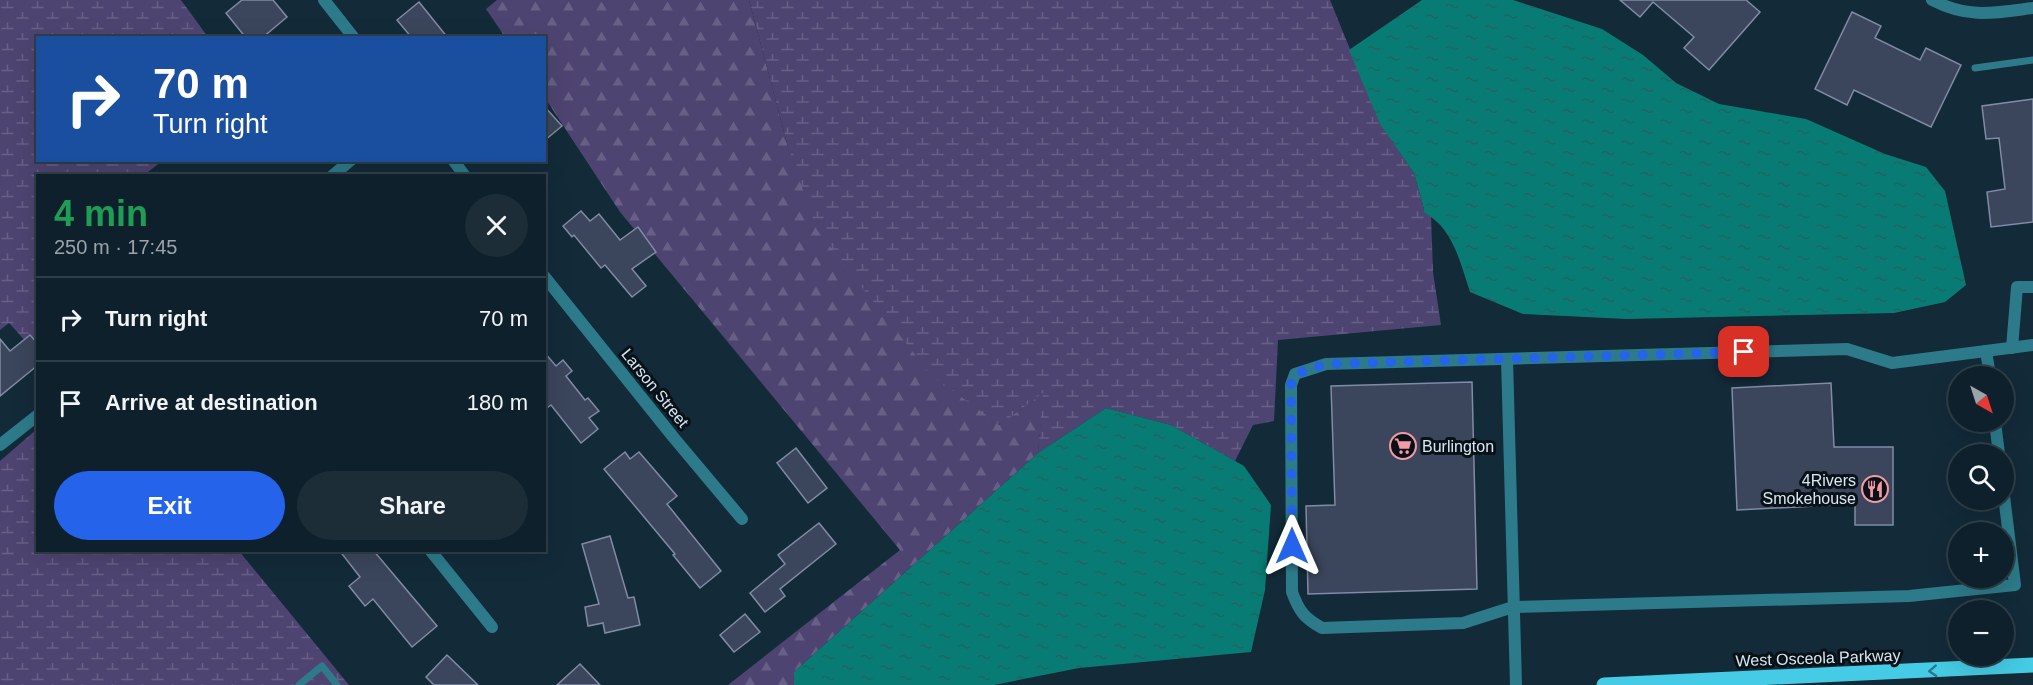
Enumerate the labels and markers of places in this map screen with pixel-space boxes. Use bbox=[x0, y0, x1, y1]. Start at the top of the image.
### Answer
pin bbox=[1718, 326, 1769, 377]
supermarket icon: Burlington bbox=[1388, 431, 1418, 461]
place label: Burlington bbox=[1422, 438, 1494, 455]
place label: 4Rivers Smokehouse bbox=[1763, 472, 1856, 507]
restaurant icon: 4Rivers Smokehouse bbox=[1860, 474, 1890, 504]

